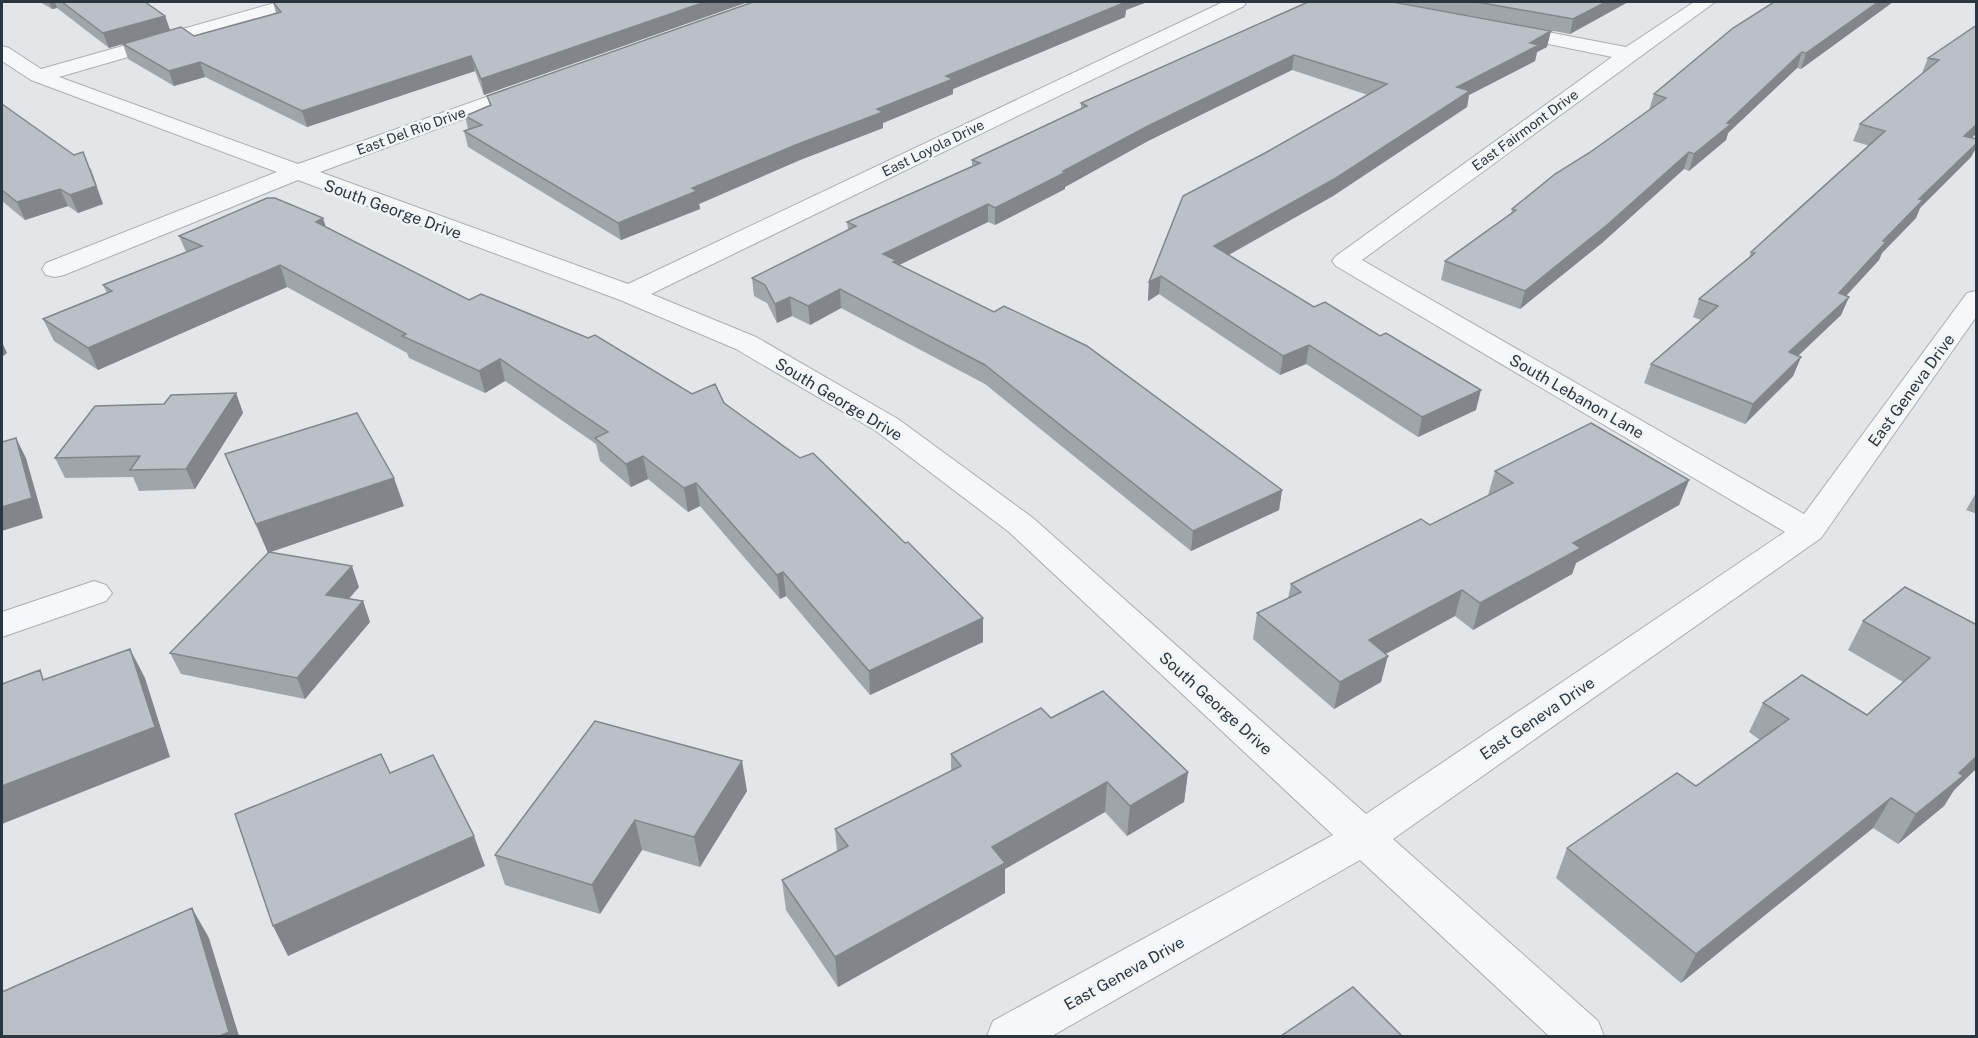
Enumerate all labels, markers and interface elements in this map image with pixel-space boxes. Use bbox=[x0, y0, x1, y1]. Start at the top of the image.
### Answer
street label: East Fairmont Drive bbox=[1469, 86, 1581, 174]
street label: East Del Rio Drive bbox=[354, 104, 468, 158]
street label: East Loyola Drive bbox=[879, 116, 987, 180]
street label: South George Drive bbox=[321, 176, 464, 243]
street label: East Geneva Drive bbox=[1864, 330, 1959, 450]
street label: South Lebanon Lane bbox=[1506, 350, 1647, 443]
street label: South George Drive bbox=[772, 354, 906, 445]
street label: South George Drive bbox=[1155, 648, 1276, 759]
street label: East Geneva Drive bbox=[1476, 673, 1598, 764]
street label: East Geneva Drive bbox=[1061, 933, 1188, 1014]

